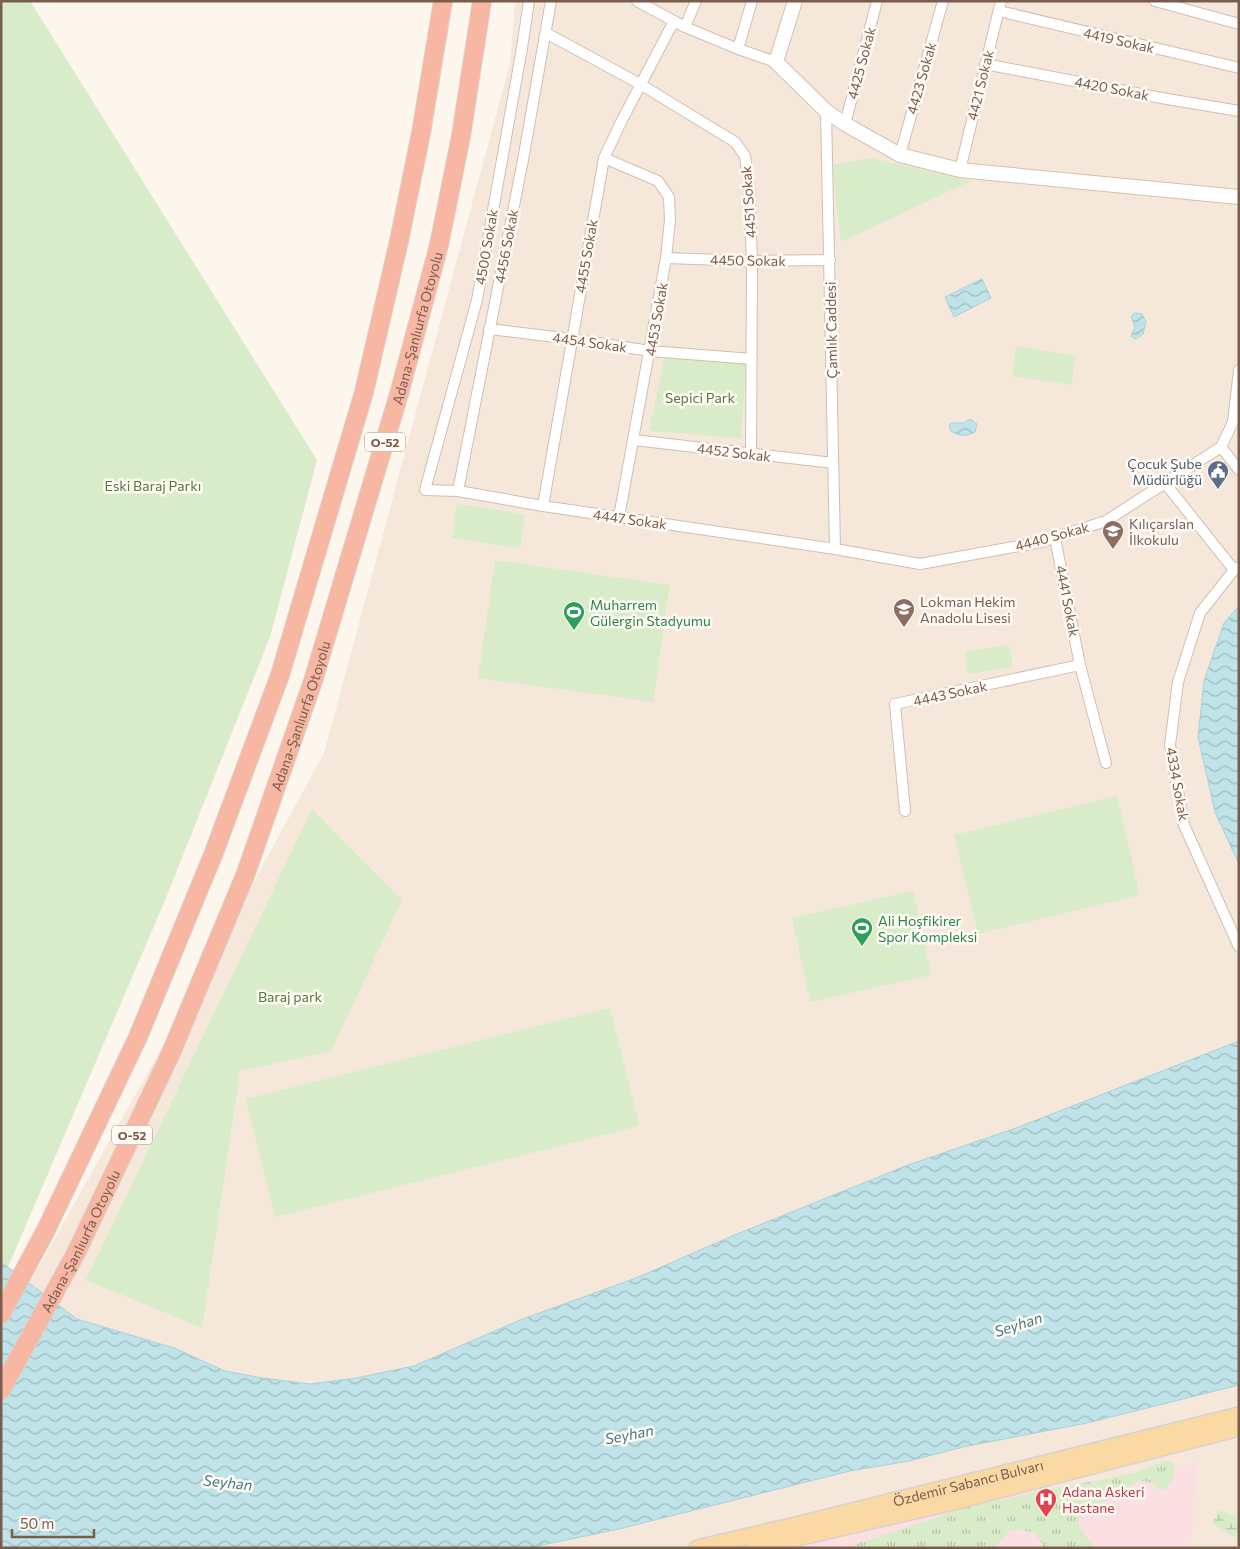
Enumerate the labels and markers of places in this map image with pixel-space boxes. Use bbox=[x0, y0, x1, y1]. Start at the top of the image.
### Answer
place label: Çocuk Şube Müdürlüğü bbox=[1127, 455, 1202, 488]
public building icon: Çocuk Şube Müdürlüğü bbox=[1206, 459, 1230, 490]
place label: Kılıçarslan İlkokulu bbox=[1129, 515, 1194, 548]
school or university icon: Kılıçarslan İlkokulu bbox=[1101, 519, 1125, 550]
place label: Lokman Hekim Anadolu Lisesi bbox=[920, 593, 1016, 626]
place label: Muharrem Gülergin Stadyumu bbox=[590, 596, 711, 629]
school or university icon: Lokman Hekim Anadolu Lisesi bbox=[892, 597, 916, 628]
sports icon: Muharrem Gülergin Stadyumu bbox=[562, 600, 586, 631]
place label: Ali Hoşfikirer Spor Kompleksi bbox=[878, 912, 977, 945]
sports icon: Ali Hoşfikirer Spor Kompleksi bbox=[850, 916, 874, 947]
place label: Adana Askeri Hastane bbox=[1062, 1483, 1145, 1516]
hospital icon: Adana Askeri Hastane bbox=[1034, 1487, 1058, 1518]

